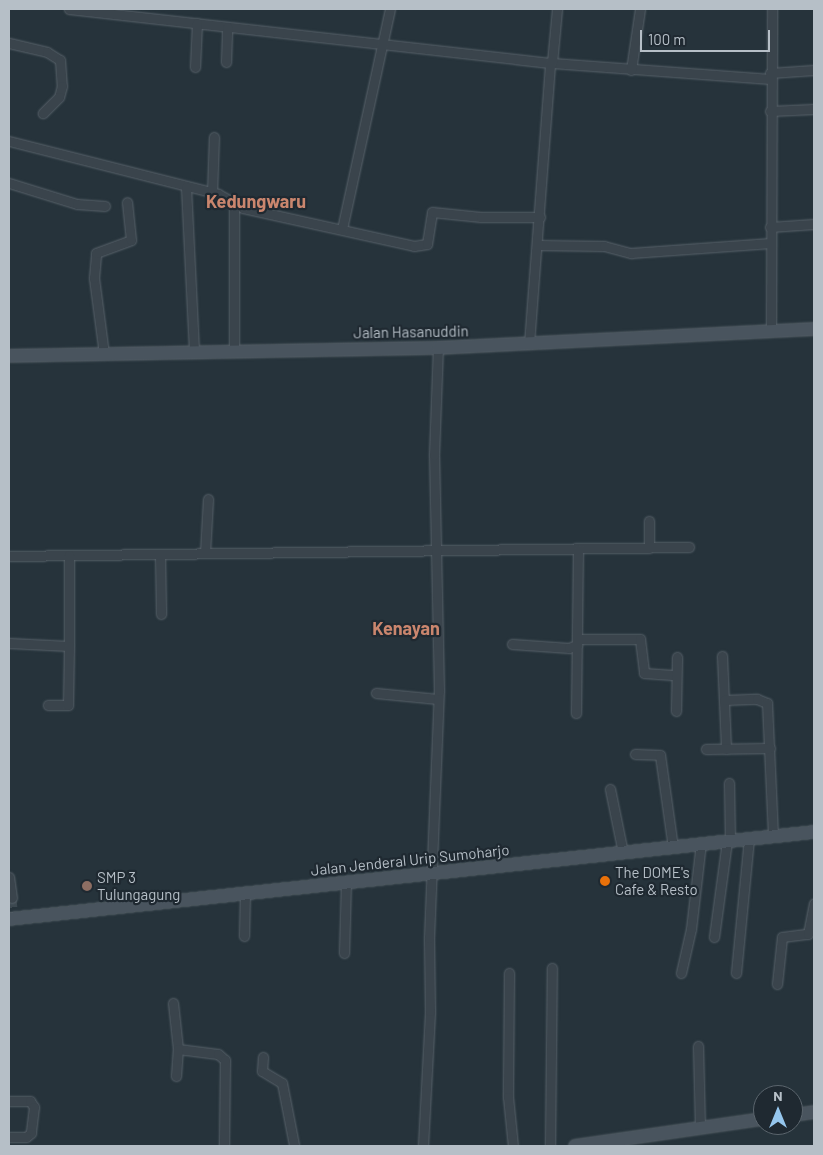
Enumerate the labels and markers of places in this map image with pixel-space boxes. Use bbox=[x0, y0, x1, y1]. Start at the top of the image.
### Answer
place label: The DOME's Cafe & Resto bbox=[615, 863, 698, 898]
place label: SMP 3 Tulungagung bbox=[97, 868, 180, 903]
marker: The DOME's Cafe & Resto bbox=[599, 875, 611, 887]
marker: SMP 3 Tulungagung bbox=[81, 880, 93, 892]

